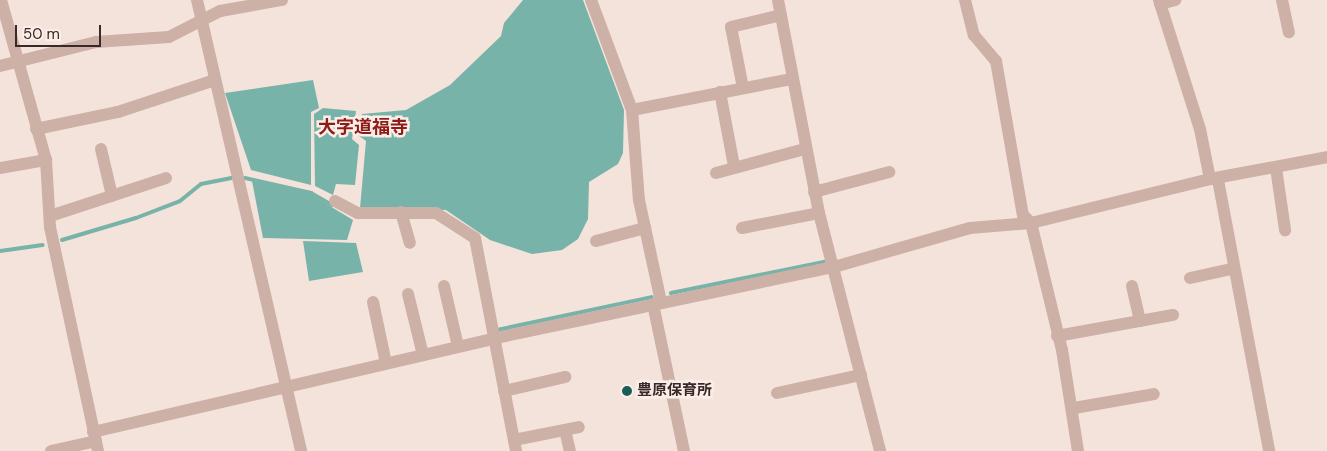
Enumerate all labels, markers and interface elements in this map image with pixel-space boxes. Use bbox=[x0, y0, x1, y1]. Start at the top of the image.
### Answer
scale bar bbox=[18, 15, 104, 47]
text: 50 m bbox=[23, 24, 60, 44]
district label: 大字道福寺 bbox=[318, 116, 408, 138]
place label: 豊原保育所 bbox=[637, 382, 712, 400]
marker: 豊原保育所 bbox=[621, 385, 633, 397]

